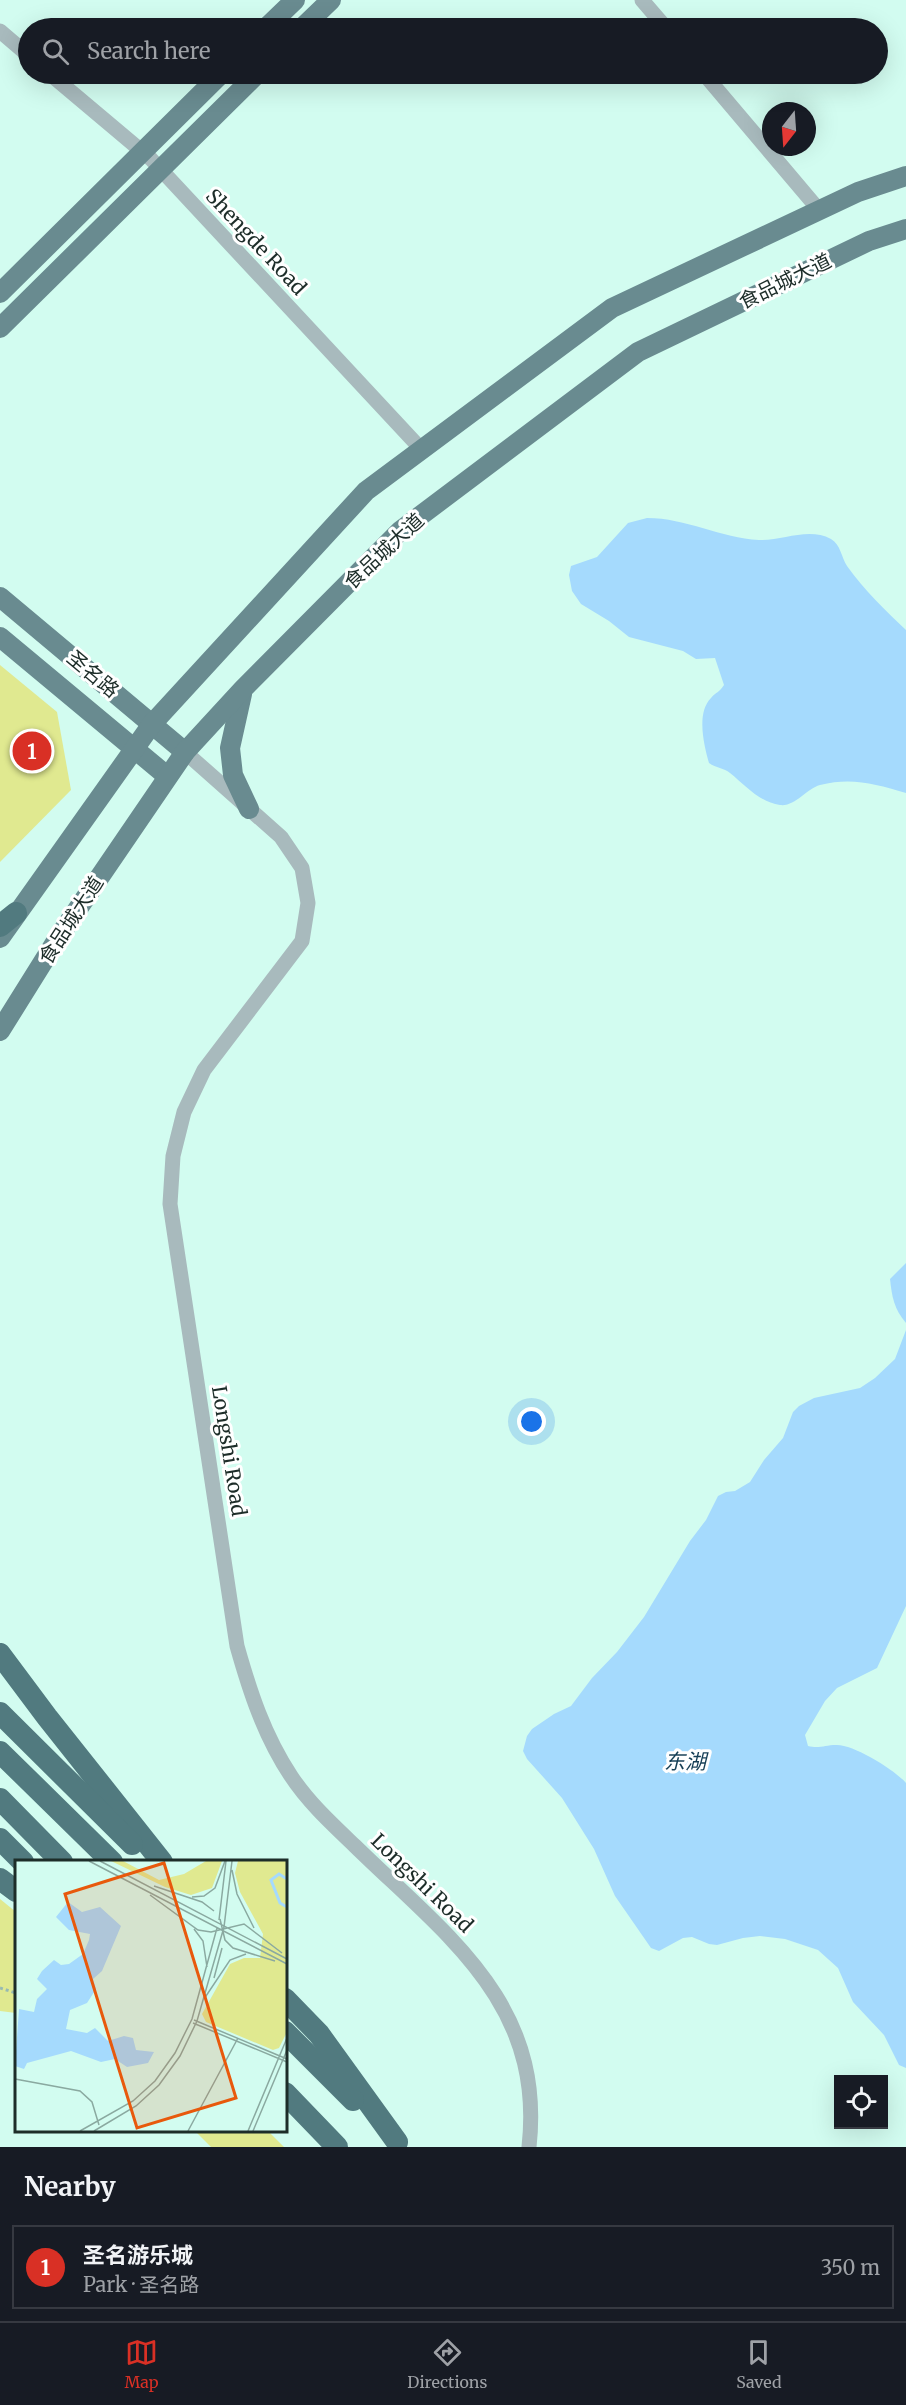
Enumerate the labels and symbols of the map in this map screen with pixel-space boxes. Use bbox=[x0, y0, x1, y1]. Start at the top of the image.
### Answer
north arrow bbox=[762, 102, 816, 156]
street label: Shengde Road bbox=[201, 183, 312, 300]
street label: 食品城大道 bbox=[734, 247, 835, 314]
street label: 食品城大道 bbox=[339, 507, 429, 594]
street label: 圣名路 bbox=[62, 645, 124, 702]
pin: 1 bbox=[12, 728, 51, 774]
street label: 食品城大道 bbox=[33, 871, 108, 968]
street label: Longshi Road bbox=[207, 1384, 252, 1518]
your location bbox=[517, 1407, 546, 1436]
water label: 东湖 bbox=[664, 1748, 709, 1775]
street label: Longshi Road bbox=[366, 1828, 478, 1937]
inset map bbox=[15, 1860, 286, 2132]

